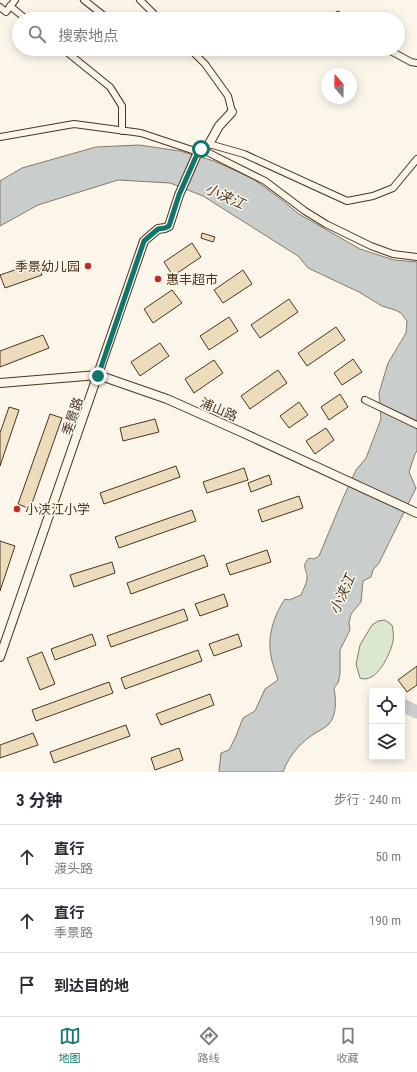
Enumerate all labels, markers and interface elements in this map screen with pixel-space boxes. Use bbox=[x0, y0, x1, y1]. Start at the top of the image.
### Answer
search box bbox=[12, 12, 405, 56]
icon: search bbox=[26, 23, 48, 45]
text: 搜索地点 bbox=[58, 27, 118, 45]
north arrow bbox=[321, 68, 357, 104]
route start bbox=[192, 140, 210, 158]
water label: 小浃江 bbox=[203, 180, 249, 213]
place label: 季景幼儿园 bbox=[15, 259, 80, 274]
marker: 季景幼儿园 bbox=[83, 261, 93, 271]
place label: 惠丰超市 bbox=[166, 272, 218, 287]
marker: 惠丰超市 bbox=[153, 274, 163, 284]
route end bbox=[89, 367, 107, 385]
street label: 季景路 bbox=[59, 395, 86, 437]
street label: 浦山路 bbox=[198, 395, 240, 424]
place label: 小浃江小学 bbox=[25, 502, 90, 517]
marker: 小浃江小学 bbox=[12, 504, 22, 514]
water label: 小浃江 bbox=[326, 570, 359, 616]
map controls bbox=[369, 688, 405, 760]
button: locate bbox=[369, 688, 405, 724]
button: layers bbox=[369, 724, 405, 760]
text: 3 分钟 bbox=[16, 790, 63, 810]
text: 步行 · 240 m bbox=[334, 792, 401, 807]
text: 直行 bbox=[54, 840, 84, 858]
icon: ahead bbox=[16, 846, 38, 868]
text: 50 m bbox=[375, 849, 401, 864]
text: 渡头路 bbox=[54, 861, 93, 876]
text: 直行 bbox=[54, 904, 84, 922]
icon: ahead bbox=[16, 910, 38, 932]
text: 190 m bbox=[369, 913, 401, 928]
text: 季景路 bbox=[54, 925, 93, 940]
icon: arrive bbox=[16, 974, 38, 996]
text: 到达目的地 bbox=[54, 977, 129, 995]
tab: 地图 bbox=[59, 1025, 81, 1065]
tab: 路线 bbox=[198, 1025, 220, 1065]
tab: 收藏 bbox=[337, 1025, 359, 1065]

